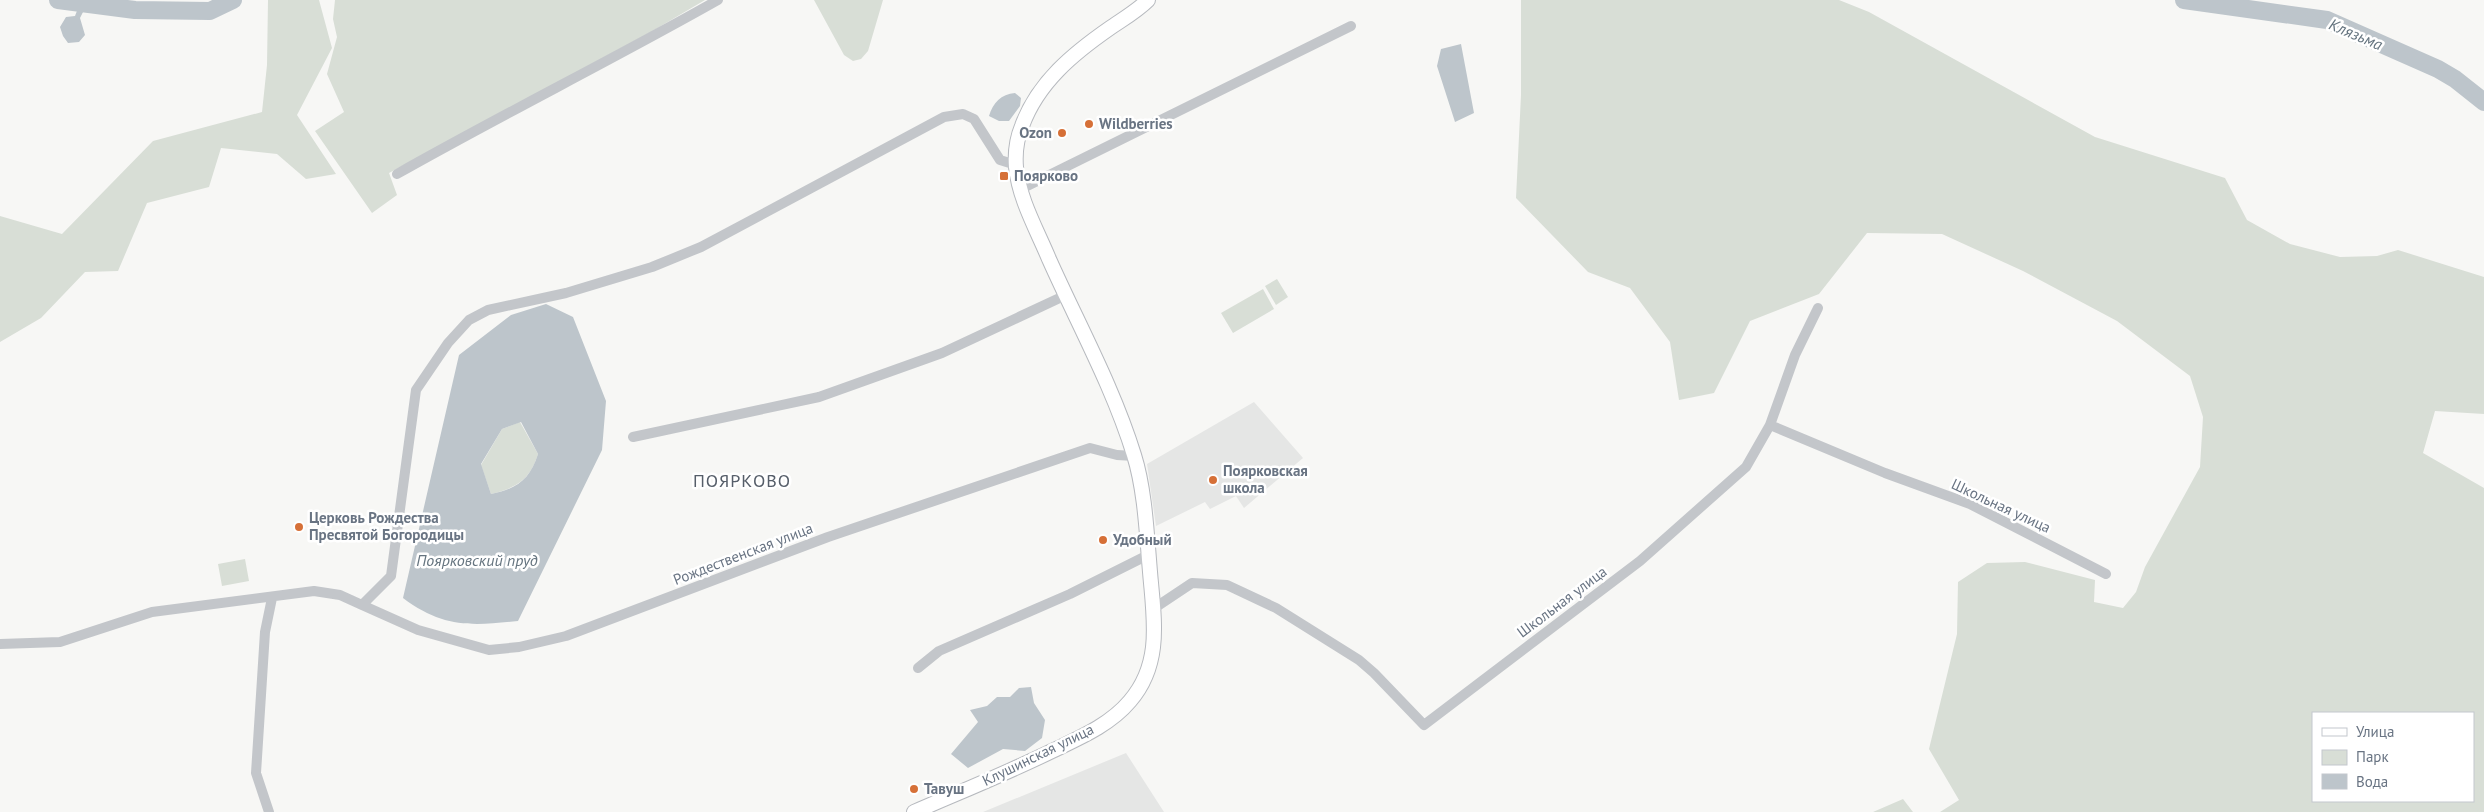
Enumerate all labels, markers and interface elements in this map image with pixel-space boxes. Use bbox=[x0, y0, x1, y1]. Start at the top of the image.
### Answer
water label: Клязьма bbox=[2326, 14, 2386, 54]
place label: Wildberries bbox=[1099, 114, 1173, 133]
marker: Wildberries bbox=[1083, 118, 1095, 130]
place label: Ozon bbox=[1019, 123, 1052, 142]
marker: Ozon bbox=[1056, 127, 1068, 139]
place label: Поярково bbox=[1014, 166, 1078, 185]
marker: Поярково bbox=[998, 170, 1010, 182]
place label: Поярковская школа bbox=[1223, 461, 1308, 497]
district label: ПОЯРКОВО bbox=[693, 469, 791, 492]
marker: Поярковская школа bbox=[1207, 474, 1219, 486]
street label: Школьная улица bbox=[1948, 474, 2054, 537]
place label: Церковь Рождества Пресвятой Богородицы bbox=[309, 508, 464, 544]
street label: Рождественская улица bbox=[670, 518, 815, 589]
marker: Церковь Рождества Пресвятой Богородицы bbox=[293, 521, 305, 533]
place label: Удобный bbox=[1112, 530, 1172, 549]
marker: Удобный bbox=[1097, 534, 1109, 546]
water label: Поярковский пруд bbox=[416, 550, 538, 570]
street label: Школьная улица bbox=[1513, 562, 1610, 642]
legend bbox=[2312, 712, 2474, 802]
street label: Клушинская улица bbox=[979, 719, 1097, 790]
text: Улица bbox=[2356, 722, 2394, 741]
text: Парк bbox=[2356, 747, 2389, 766]
text: Вода bbox=[2356, 772, 2388, 791]
place label: Тавуш bbox=[924, 779, 964, 798]
marker: Тавуш bbox=[908, 783, 920, 795]

